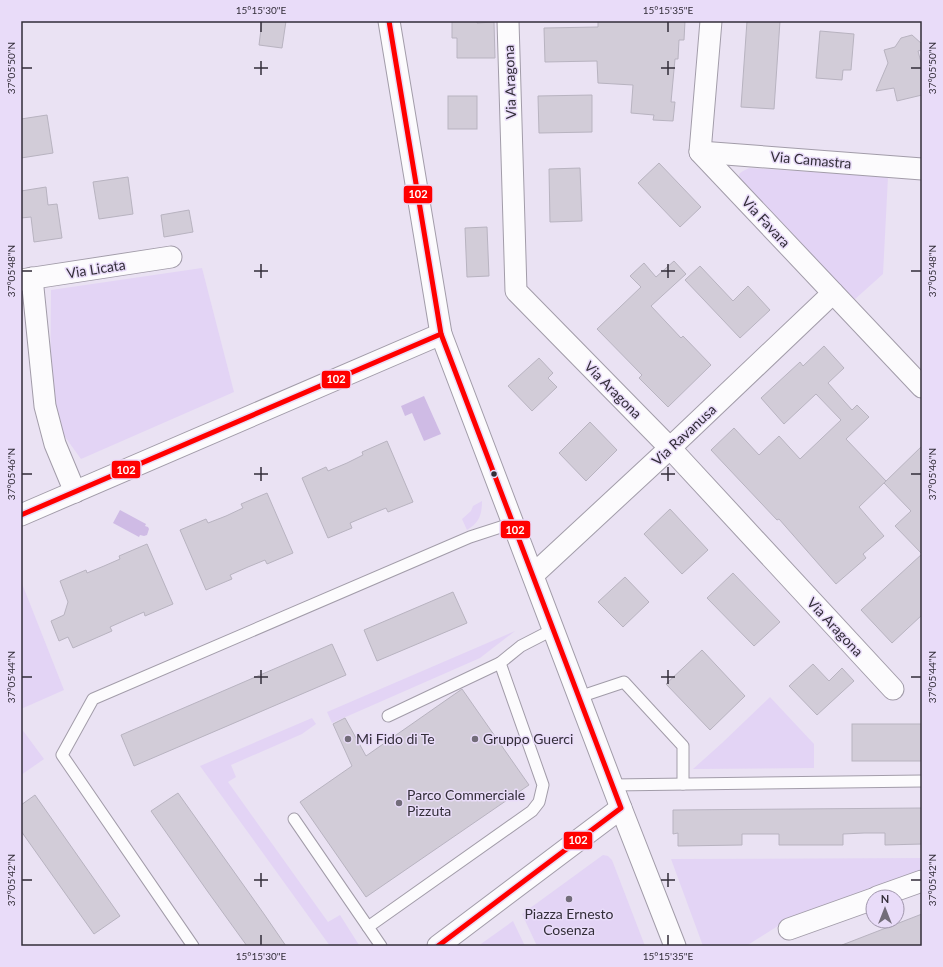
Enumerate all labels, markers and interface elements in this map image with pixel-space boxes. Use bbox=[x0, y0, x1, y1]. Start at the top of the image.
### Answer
text: 15°15'30"E bbox=[236, 4, 286, 16]
text: 15°15'35"E bbox=[643, 4, 693, 16]
text: 37°05'50"N bbox=[5, 42, 17, 94]
text: 37°05'50"N bbox=[926, 42, 938, 94]
street label: Via Aragona bbox=[500, 45, 519, 119]
street label: Via Camastra bbox=[770, 147, 852, 172]
line badge: 102 bbox=[403, 185, 433, 204]
text: 102 bbox=[408, 187, 428, 200]
street label: Via Favara bbox=[739, 193, 794, 251]
text: 37°05'48"N bbox=[5, 245, 17, 297]
text: 37°05'48"N bbox=[926, 245, 938, 297]
street label: Via Licata bbox=[65, 255, 127, 282]
street label: Via Aragona bbox=[581, 357, 646, 422]
line badge: 102 bbox=[321, 370, 351, 389]
text: 102 bbox=[326, 372, 346, 385]
street label: Via Ravanusa bbox=[648, 401, 719, 469]
text: 37°05'46"N bbox=[5, 448, 17, 500]
text: 37°05'46"N bbox=[926, 448, 938, 500]
line badge: 102 bbox=[111, 460, 141, 479]
text: 102 bbox=[116, 463, 136, 476]
unlabelled marker bbox=[489, 469, 499, 479]
line badge: 102 bbox=[500, 520, 531, 539]
text: 102 bbox=[505, 523, 525, 536]
street label: Via Aragona bbox=[804, 594, 867, 660]
text: 37°05'44"N bbox=[5, 651, 17, 703]
text: 37°05'44"N bbox=[926, 651, 938, 703]
place label: Mi Fido di Te bbox=[356, 730, 435, 747]
place label: Gruppo Guerci bbox=[483, 730, 573, 747]
marker: Mi Fido di Te bbox=[343, 734, 353, 744]
marker: Gruppo Guerci bbox=[470, 734, 480, 744]
place label: Parco Commerciale Pizzuta bbox=[407, 786, 525, 819]
marker: Parco Commerciale Pizzuta bbox=[394, 798, 404, 808]
line badge: 102 bbox=[563, 831, 593, 850]
text: 102 bbox=[568, 833, 588, 846]
text: 37°05'42"N bbox=[5, 854, 17, 906]
text: 37°05'42"N bbox=[926, 854, 938, 906]
north arrow bbox=[865, 889, 905, 929]
text: N bbox=[881, 892, 889, 905]
marker: Piazza Ernesto Cosenza bbox=[564, 894, 574, 904]
place label: Piazza Ernesto Cosenza bbox=[524, 905, 614, 938]
text: 15°15'30"E bbox=[236, 950, 286, 962]
text: 15°15'35"E bbox=[643, 950, 693, 962]

